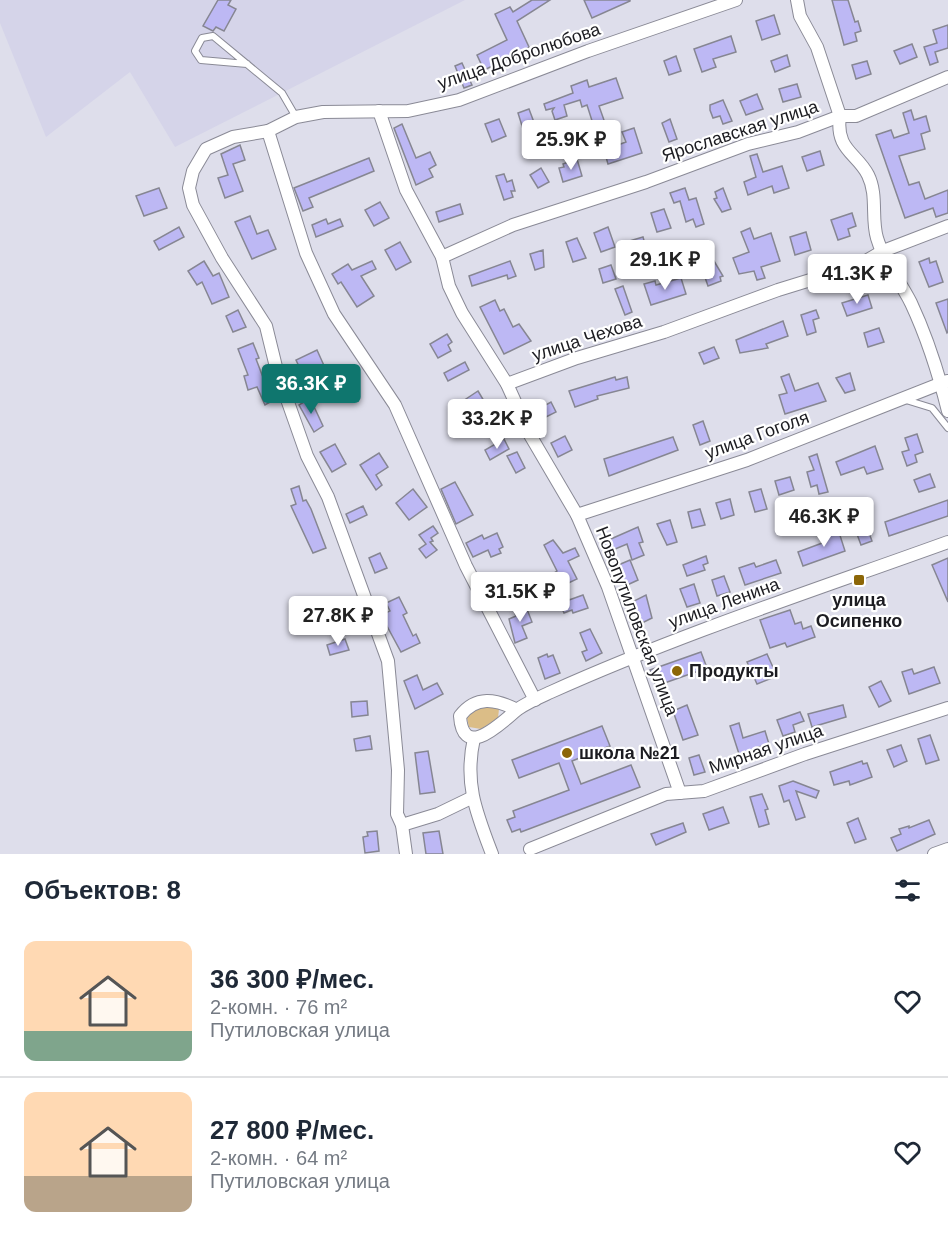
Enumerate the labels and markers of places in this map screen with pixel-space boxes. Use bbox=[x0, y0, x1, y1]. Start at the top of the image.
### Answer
pin: 25.9K ₽ bbox=[516, 120, 626, 171]
pin: 29.1K ₽ bbox=[610, 240, 720, 291]
pin: 41.3K ₽ bbox=[802, 254, 912, 305]
pin: 36.3K ₽ bbox=[256, 364, 366, 415]
pin: 33.2K ₽ bbox=[442, 399, 552, 450]
pin: 46.3K ₽ bbox=[769, 497, 879, 548]
pin: 31.5K ₽ bbox=[465, 572, 575, 623]
marker: улица Осипенко bbox=[852, 573, 866, 587]
place label: улица Осипенко bbox=[816, 590, 902, 631]
pin: 27.8K ₽ bbox=[283, 596, 393, 647]
place label: Продукты bbox=[689, 661, 779, 681]
marker: Продукты bbox=[670, 664, 684, 678]
place label: школа №21 bbox=[579, 743, 680, 763]
marker: школа №21 bbox=[560, 746, 574, 760]

